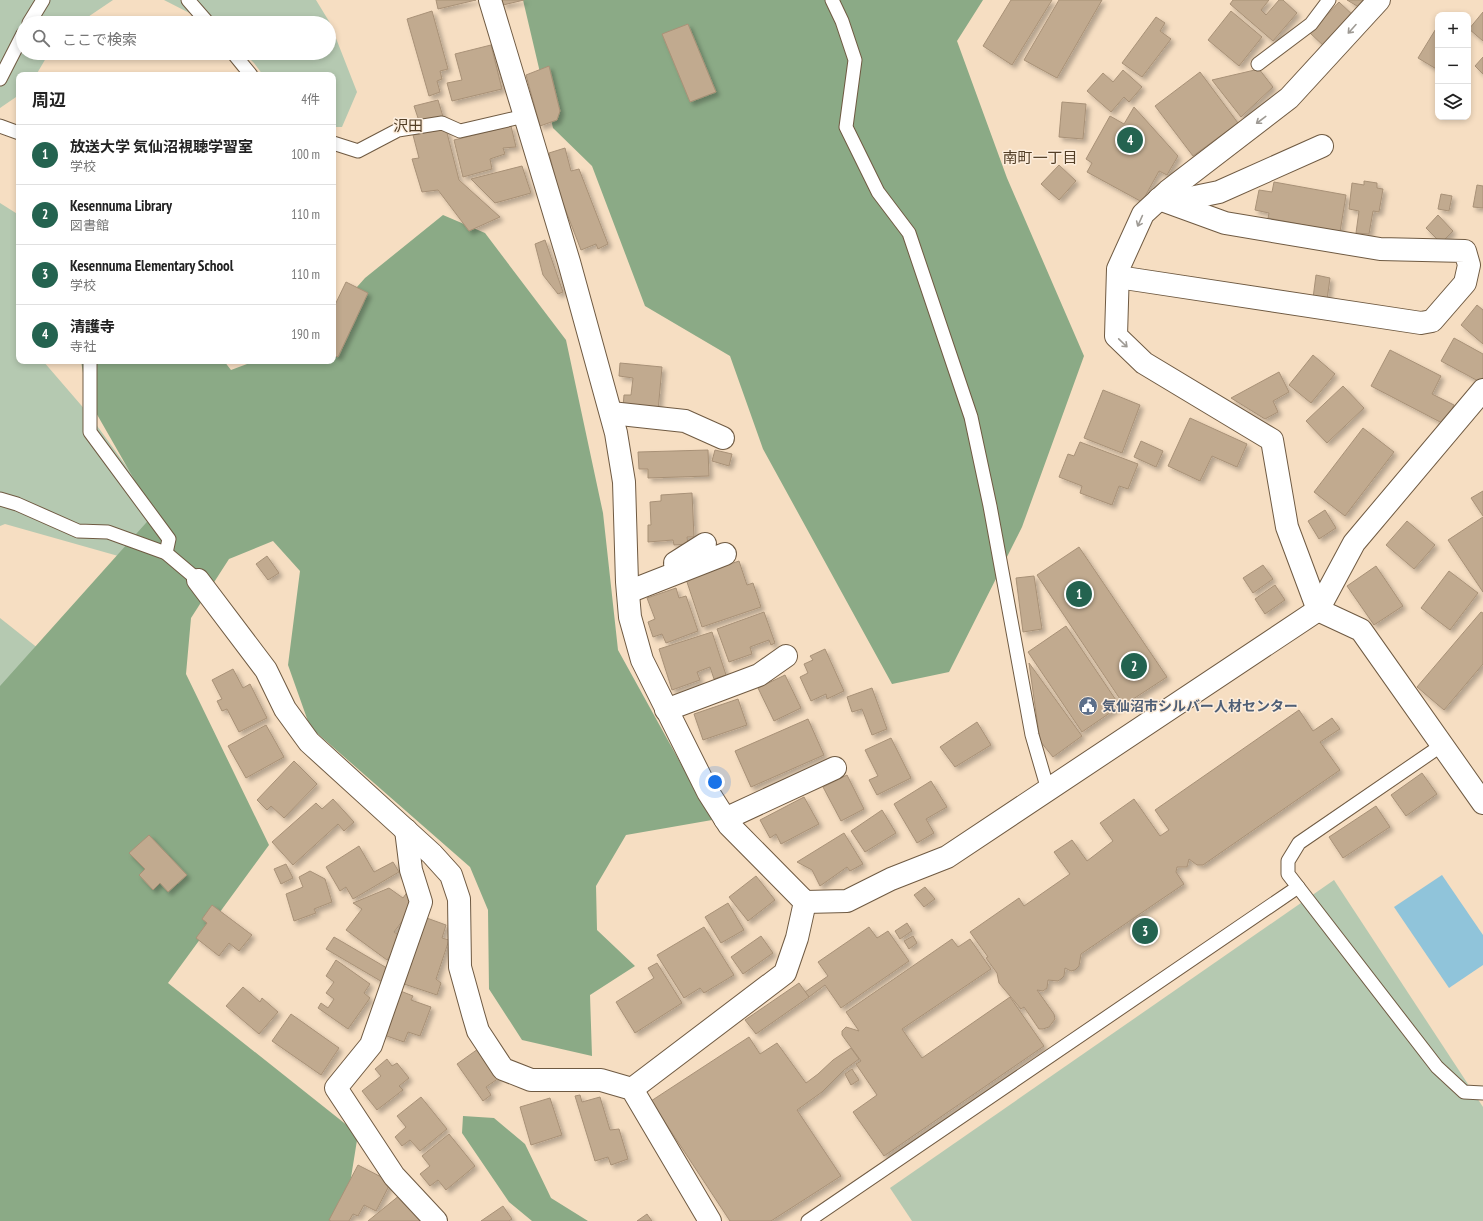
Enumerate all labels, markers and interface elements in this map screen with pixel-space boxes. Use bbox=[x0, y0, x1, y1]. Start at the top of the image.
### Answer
map controls bbox=[1435, 12, 1471, 120]
button: + bbox=[1435, 12, 1471, 48]
search box bbox=[16, 16, 336, 60]
one-way arrow bbox=[1348, 24, 1357, 34]
icon: search bbox=[30, 27, 52, 49]
text: ここで検索 bbox=[62, 30, 137, 49]
button: − bbox=[1435, 48, 1471, 84]
button: layers bbox=[1435, 84, 1471, 120]
text: 周辺 bbox=[32, 89, 66, 111]
text: 4件 bbox=[301, 91, 320, 108]
district label: 沢田 bbox=[393, 116, 423, 135]
one-way arrow bbox=[1255, 116, 1266, 125]
pin: 4 bbox=[1117, 125, 1143, 155]
text: 放送大学 気仙沼視聴学習室 bbox=[70, 137, 253, 156]
text: 1 bbox=[42, 146, 48, 163]
text: 100 m bbox=[291, 146, 320, 163]
district label: 南町一丁目 bbox=[1002, 148, 1078, 167]
text: 学校 bbox=[70, 158, 96, 175]
text: Kesennuma Library bbox=[70, 196, 172, 215]
text: 2 bbox=[42, 206, 48, 223]
text: 110 m bbox=[291, 206, 320, 223]
one-way arrow bbox=[1136, 215, 1143, 227]
text: 図書館 bbox=[70, 217, 109, 234]
text: Kesennuma Elementary School bbox=[70, 256, 233, 275]
text: 3 bbox=[42, 266, 48, 283]
text: 110 m bbox=[291, 266, 320, 283]
text: 学校 bbox=[70, 277, 96, 294]
text: 清護寺 bbox=[70, 317, 115, 336]
text: 4 bbox=[42, 326, 48, 343]
text: 190 m bbox=[291, 326, 320, 343]
text: 寺社 bbox=[70, 338, 96, 355]
one-way arrow bbox=[1118, 338, 1128, 348]
pin: 1 bbox=[1066, 579, 1092, 609]
pin: 2 bbox=[1121, 651, 1147, 681]
public building icon: 気仙沼市シルバー人材センター bbox=[1077, 695, 1099, 717]
place label: 気仙沼市シルバー人材センター bbox=[1102, 697, 1298, 715]
your location bbox=[705, 772, 725, 792]
pin: 3 bbox=[1132, 916, 1158, 946]

